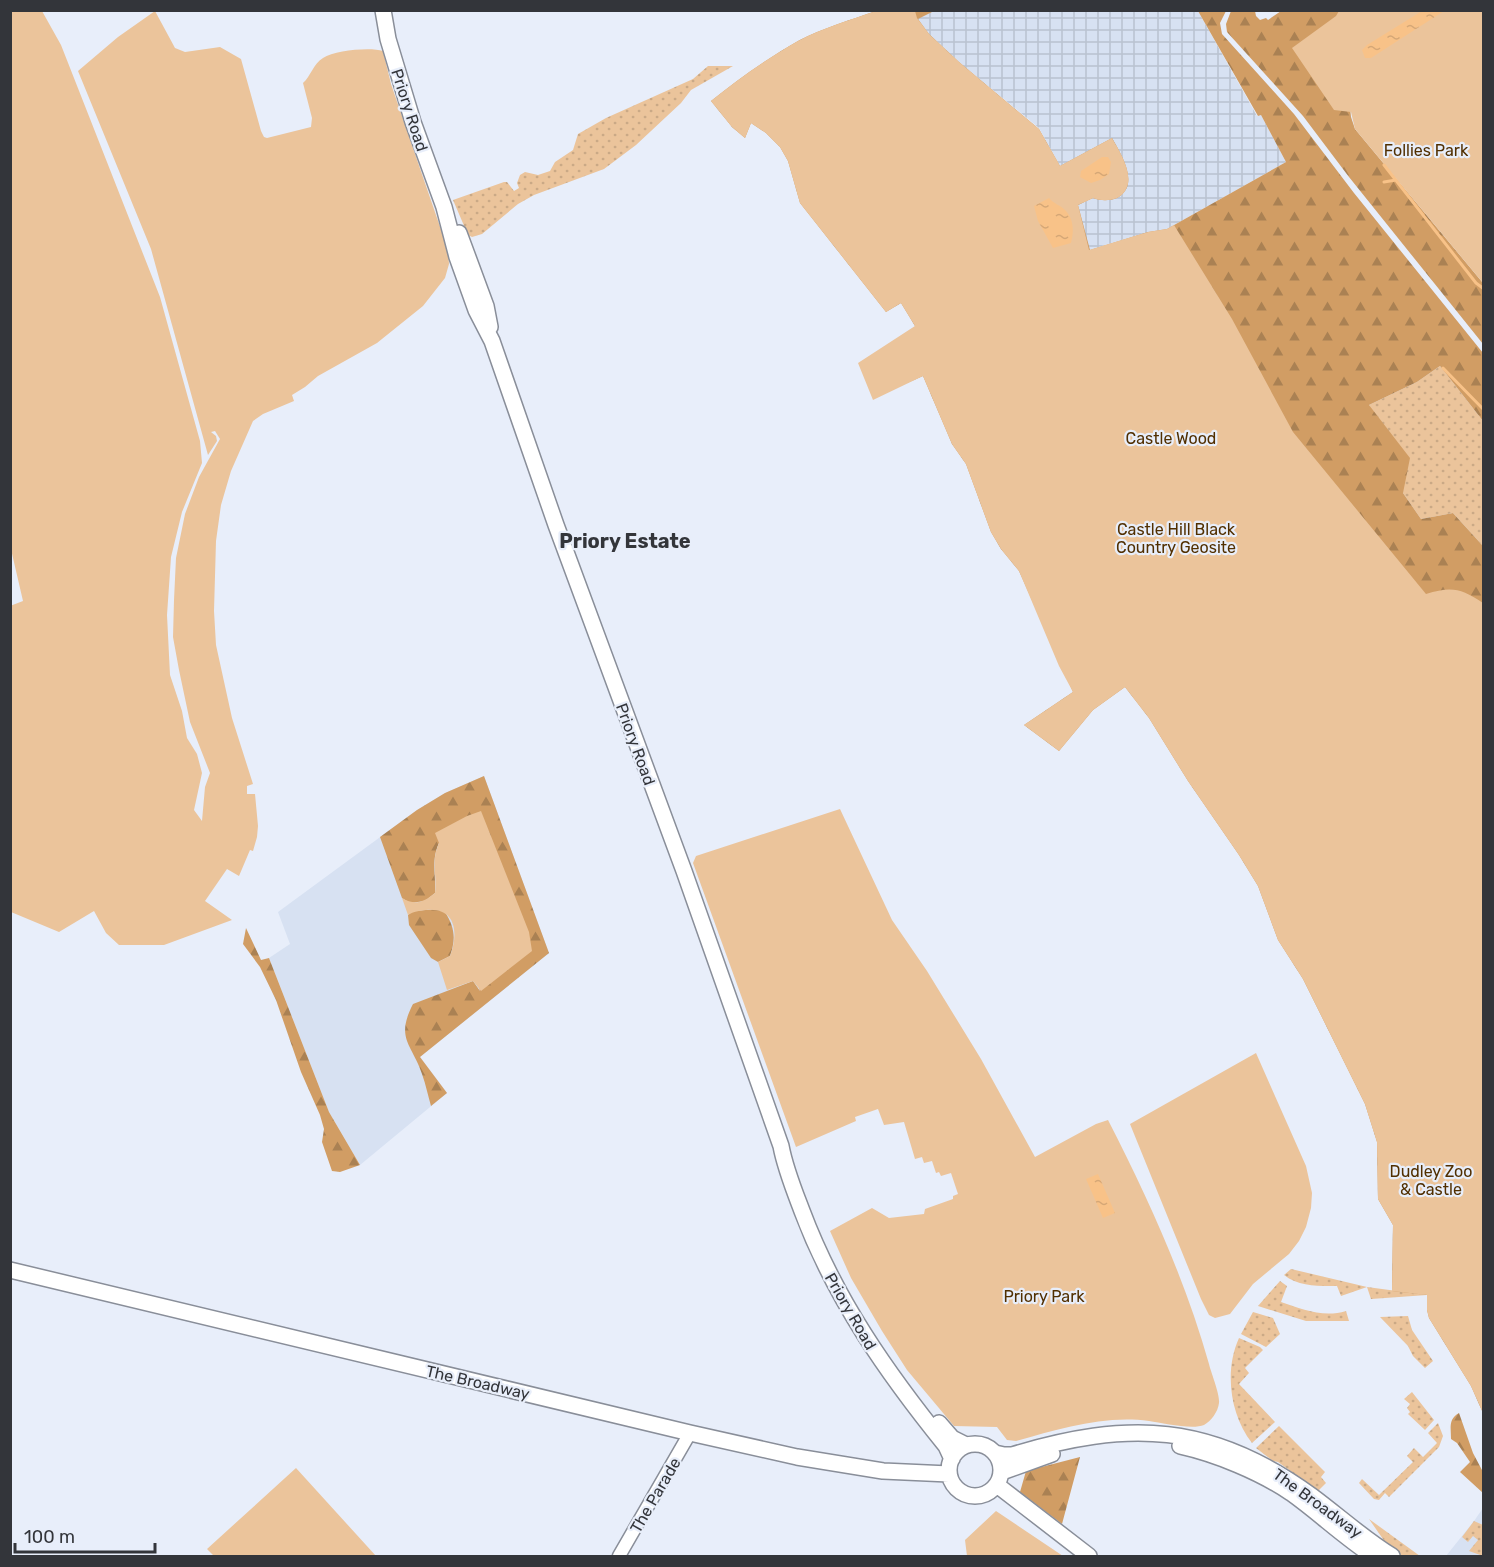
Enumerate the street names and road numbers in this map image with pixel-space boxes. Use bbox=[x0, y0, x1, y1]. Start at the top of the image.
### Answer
street label: Priory Road bbox=[387, 66, 432, 154]
street label: Priory Road bbox=[612, 701, 659, 788]
street label: Priory Road bbox=[821, 1269, 880, 1353]
street label: The Broadway bbox=[424, 1361, 532, 1404]
street label: The Parade bbox=[626, 1454, 685, 1536]
street label: The Broadway bbox=[1269, 1465, 1366, 1542]

